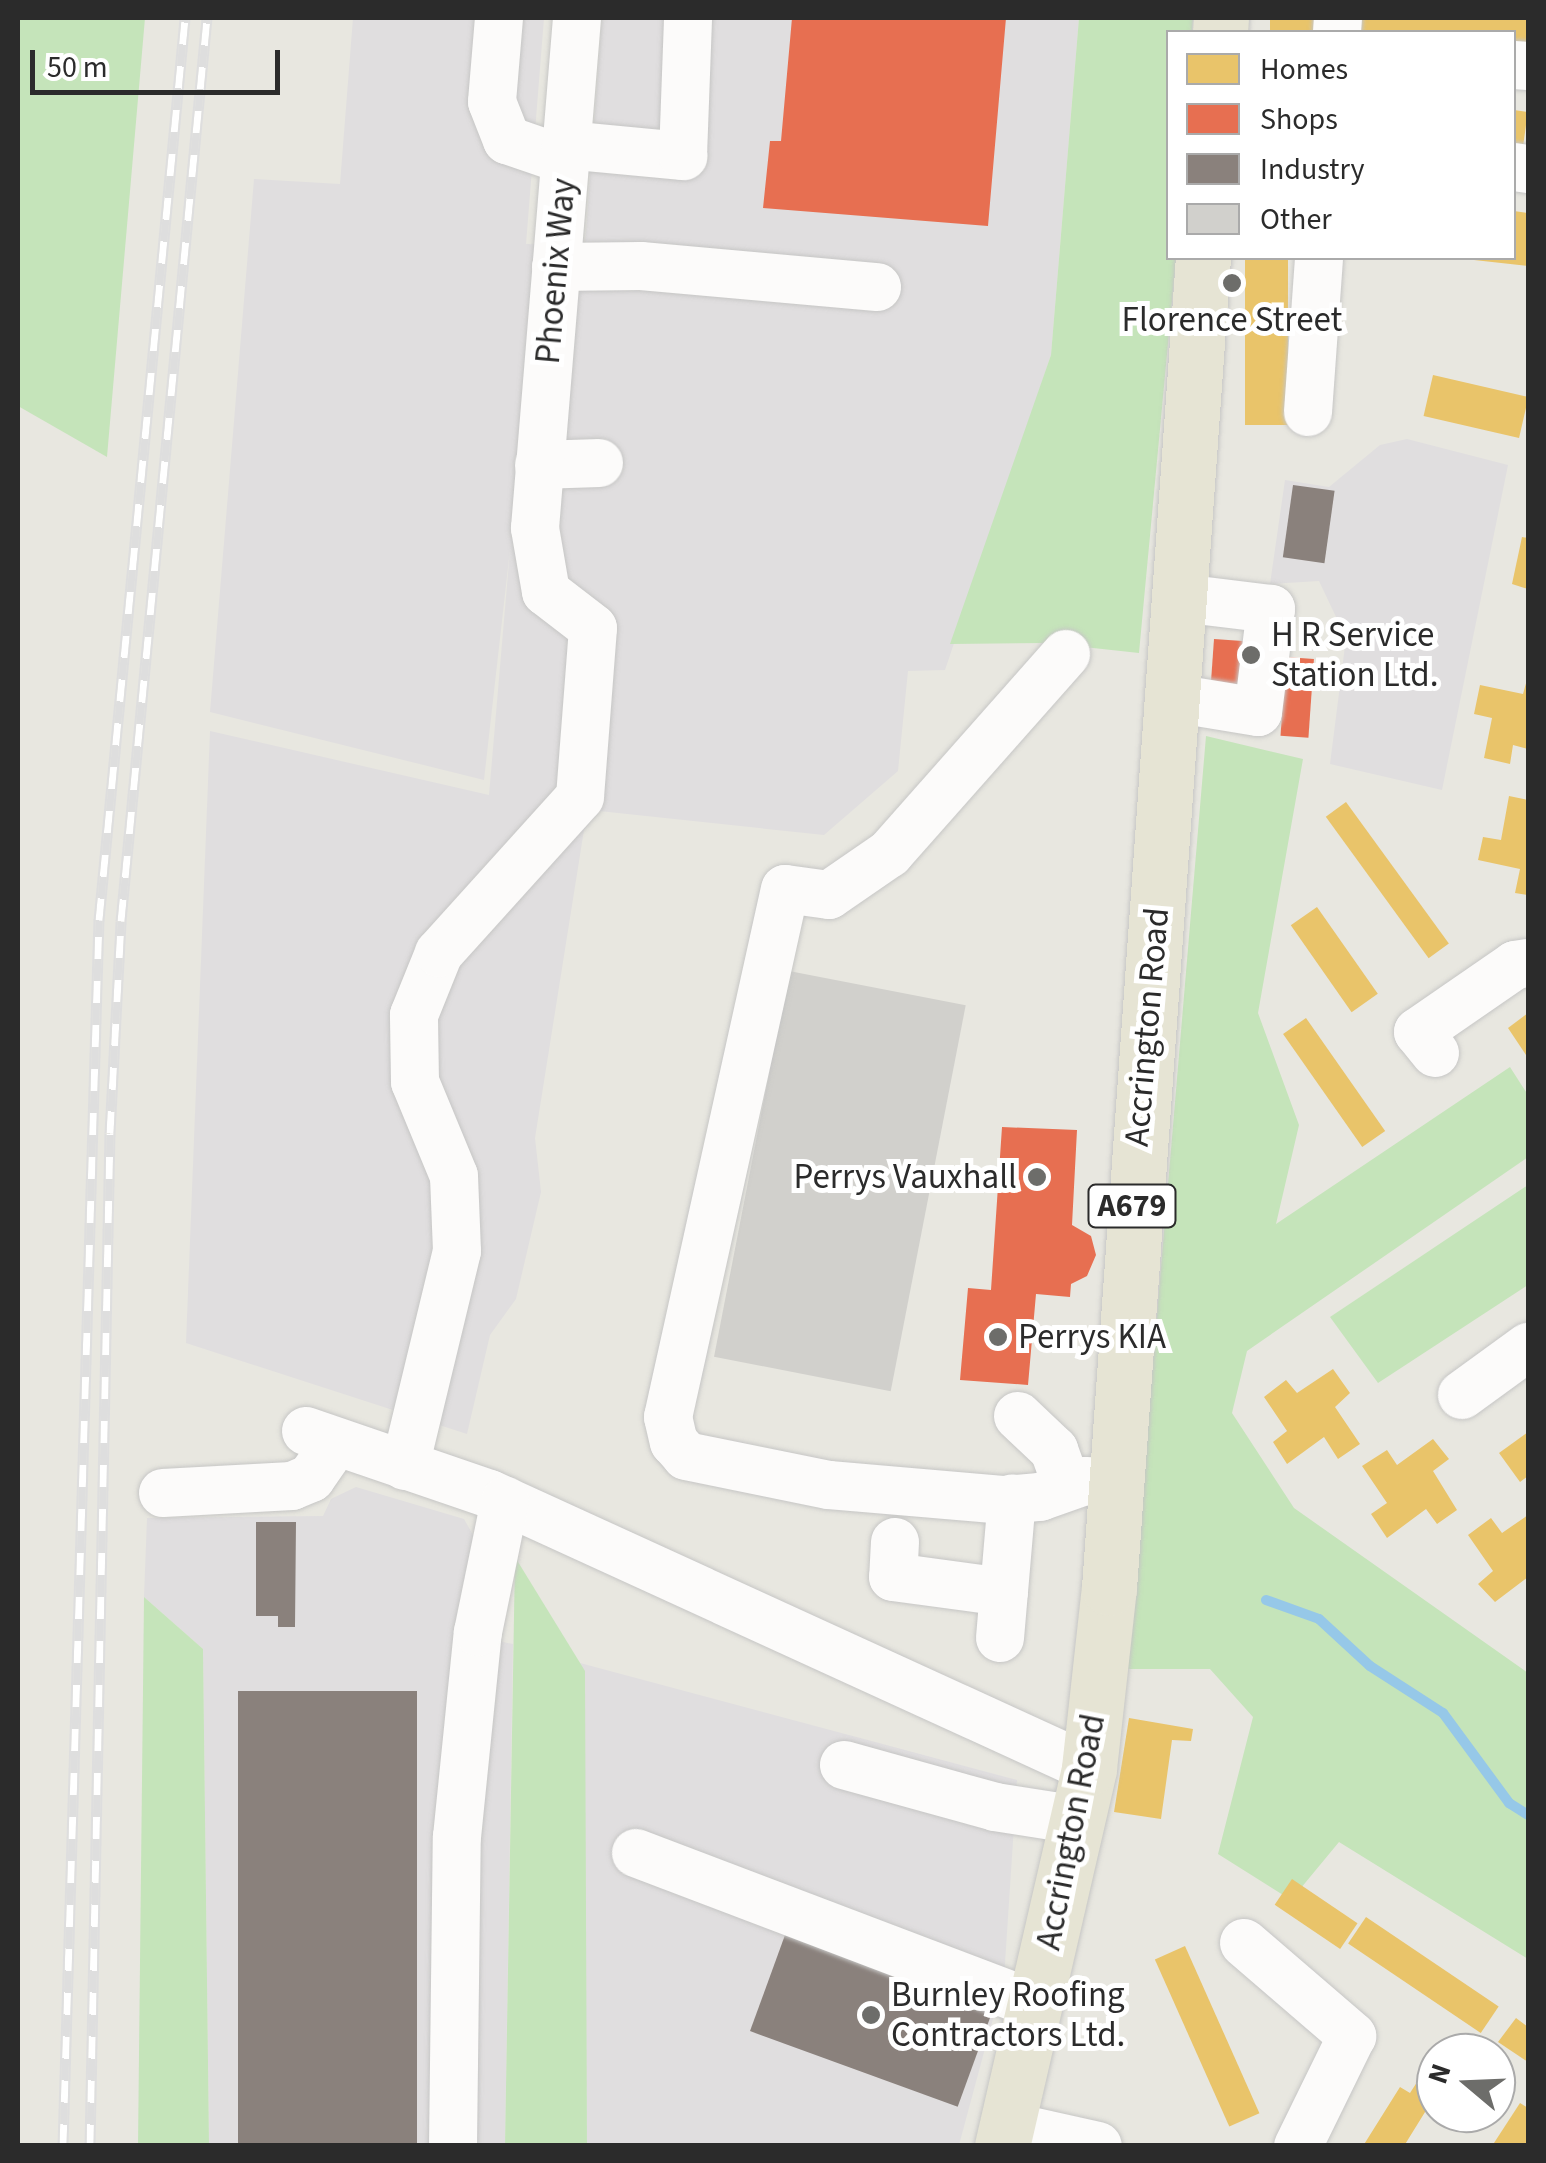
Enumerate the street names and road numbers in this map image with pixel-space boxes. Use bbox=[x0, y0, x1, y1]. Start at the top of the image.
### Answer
street label: Phoenix Way bbox=[527, 176, 585, 366]
street label: Accrington Road bbox=[1116, 906, 1178, 1148]
road number: A679 bbox=[1087, 1179, 1177, 1233]
street label: Accrington Road bbox=[1028, 1711, 1114, 1953]

